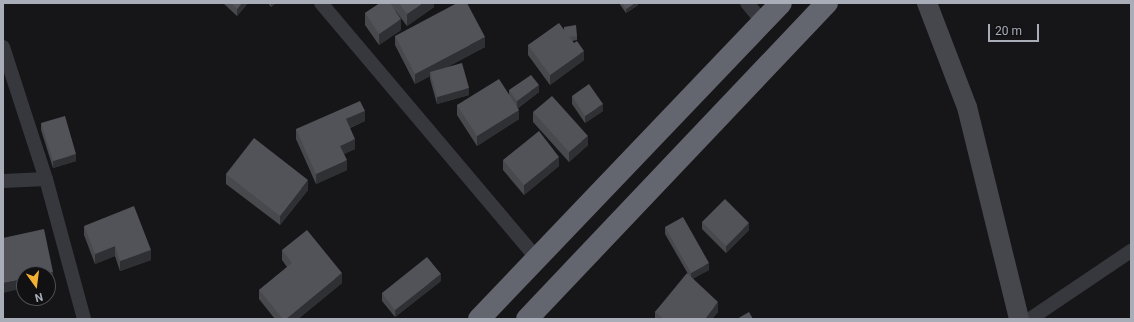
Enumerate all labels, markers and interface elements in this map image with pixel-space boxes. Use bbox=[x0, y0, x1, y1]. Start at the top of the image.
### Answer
scale bar bbox=[990, 16, 1041, 42]
text: 20 m bbox=[995, 24, 1022, 38]
north arrow bbox=[16, 266, 56, 306]
text: N bbox=[33, 290, 44, 304]

